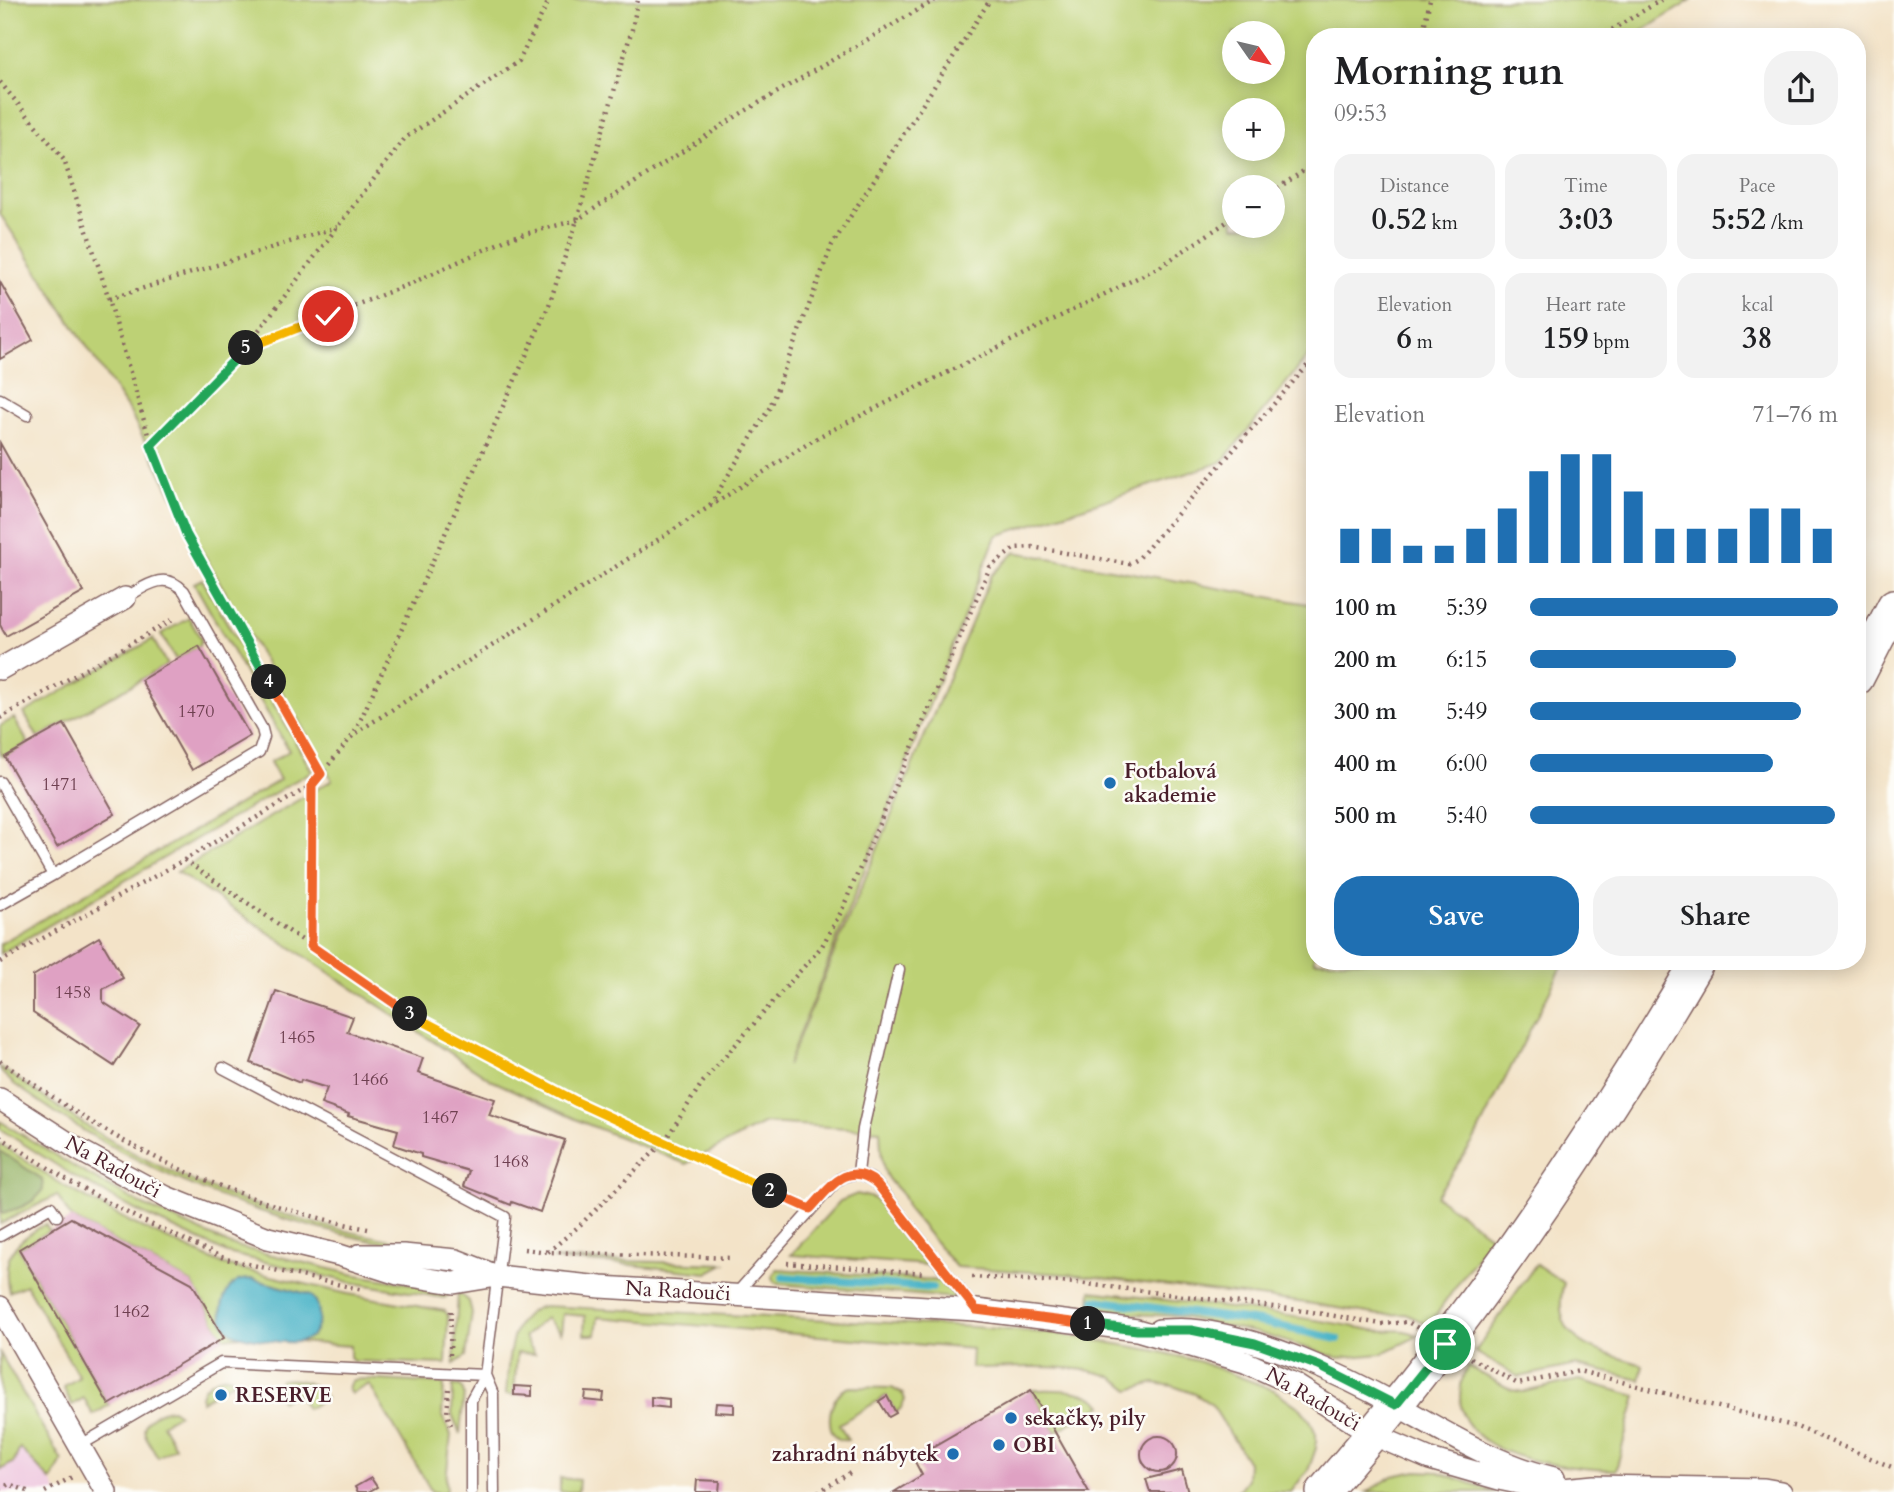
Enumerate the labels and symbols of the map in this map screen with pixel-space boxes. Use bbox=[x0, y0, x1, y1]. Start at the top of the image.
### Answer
north arrow bbox=[1222, 21, 1284, 84]
pin bbox=[298, 286, 358, 346]
pin: 5 bbox=[229, 330, 264, 366]
pin: 4 bbox=[252, 664, 286, 700]
house number: 1470 bbox=[178, 699, 214, 724]
place label: Fotbalová akademie bbox=[1124, 757, 1217, 810]
house number: 1471 bbox=[42, 772, 78, 797]
marker: Fotbalová akademie bbox=[1102, 775, 1118, 791]
house number: 1458 bbox=[55, 980, 91, 1005]
pin: 3 bbox=[392, 996, 428, 1032]
house number: 1465 bbox=[279, 1025, 315, 1050]
house number: 1466 bbox=[352, 1067, 388, 1092]
house number: 1467 bbox=[422, 1105, 458, 1130]
street label: Na Radouči bbox=[60, 1129, 166, 1205]
house number: 1468 bbox=[493, 1149, 529, 1174]
pin: 2 bbox=[752, 1174, 788, 1208]
street label: Na Radouči bbox=[624, 1274, 732, 1308]
house number: 1462 bbox=[113, 1299, 149, 1324]
pin: 1 bbox=[1070, 1306, 1106, 1342]
pin bbox=[1415, 1314, 1475, 1374]
street label: Na Radouči bbox=[1260, 1360, 1366, 1438]
place label: RESERVE bbox=[235, 1381, 332, 1410]
marker: RESERVE bbox=[213, 1387, 229, 1403]
place label: sekačky, pily bbox=[1025, 1404, 1146, 1433]
marker: sekačky, pily bbox=[1003, 1410, 1019, 1426]
place label: OBI bbox=[1013, 1431, 1055, 1460]
marker: OBI bbox=[991, 1437, 1007, 1453]
place label: zahradní nábytek bbox=[772, 1440, 939, 1469]
marker: zahradní nábytek bbox=[945, 1446, 961, 1462]

